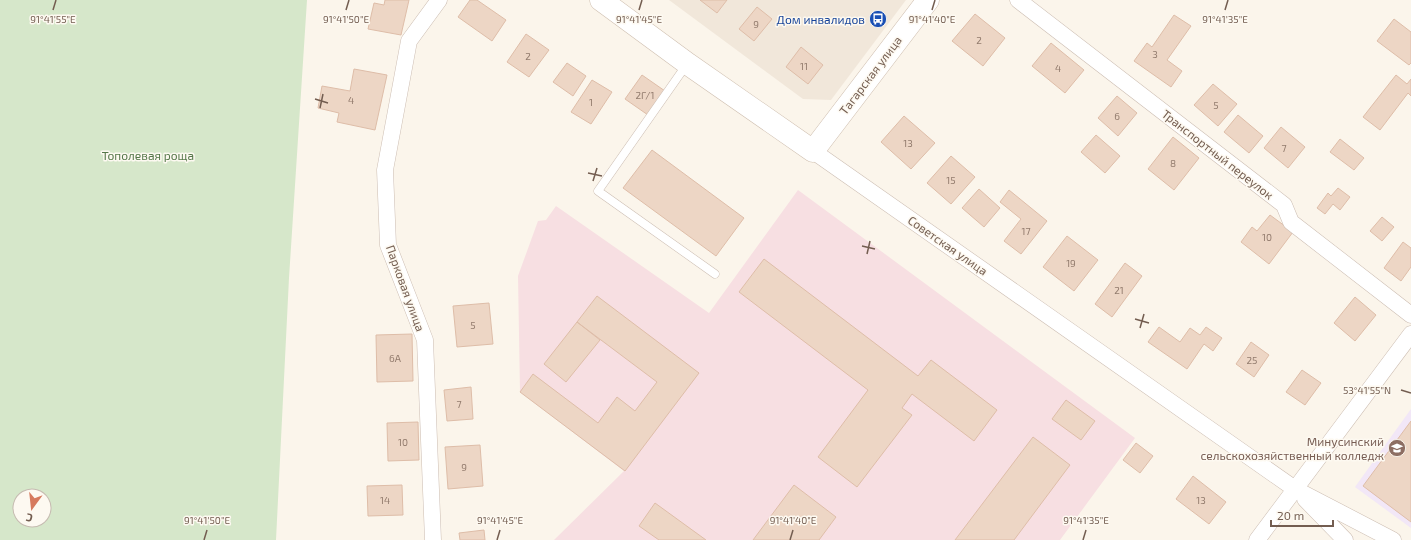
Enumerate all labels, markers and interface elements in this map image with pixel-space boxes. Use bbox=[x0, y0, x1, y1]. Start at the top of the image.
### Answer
bus stop icon: Дом инвалидов bbox=[868, 9, 888, 29]
place label: Дом инвалидов bbox=[777, 12, 865, 26]
text: 91°41'55"E bbox=[30, 13, 76, 25]
text: 91°41'50"E bbox=[323, 13, 369, 25]
text: 91°41'45"E bbox=[616, 13, 662, 25]
text: 91°41'40"E bbox=[909, 13, 956, 25]
text: 91°41'35"E bbox=[1202, 13, 1248, 25]
house number: 9 bbox=[753, 18, 759, 30]
street label: Тагарская улица bbox=[836, 33, 905, 118]
house number: 2 bbox=[976, 34, 982, 46]
house number: 3 bbox=[1152, 48, 1158, 60]
house number: 2 bbox=[525, 50, 531, 62]
house number: 11 bbox=[800, 60, 808, 72]
house number: 4 bbox=[1055, 62, 1061, 74]
house number: 2Г/1 bbox=[636, 89, 654, 101]
house number: 4 bbox=[348, 94, 354, 106]
house number: 1 bbox=[589, 96, 593, 108]
house number: 5 bbox=[1213, 99, 1219, 111]
street label: Транспортный переулок bbox=[1159, 106, 1277, 203]
house number: 6 bbox=[1114, 110, 1120, 122]
house number: 13 bbox=[903, 137, 913, 149]
house number: 7 bbox=[1281, 142, 1287, 154]
park label: Тополевая роща bbox=[102, 148, 194, 162]
house number: 8 bbox=[1170, 157, 1176, 169]
house number: 15 bbox=[946, 174, 956, 186]
street label: Советская улица bbox=[905, 212, 990, 278]
house number: 17 bbox=[1021, 225, 1031, 237]
house number: 10 bbox=[1262, 231, 1272, 243]
street label: Парковая улица bbox=[383, 243, 428, 333]
house number: 19 bbox=[1066, 257, 1076, 269]
house number: 21 bbox=[1114, 284, 1124, 296]
house number: 5 bbox=[470, 319, 476, 331]
house number: 6А bbox=[389, 352, 402, 364]
house number: 25 bbox=[1247, 354, 1257, 366]
text: 53°41'55"N bbox=[1343, 384, 1391, 396]
house number: 7 bbox=[456, 398, 462, 410]
place label: Минусинский сельскохозяйственный колледж bbox=[1200, 434, 1385, 462]
house number: 10 bbox=[398, 436, 408, 448]
school or university icon: Минусинский сельскохозяйственный колледж bbox=[1387, 438, 1407, 458]
house number: 9 bbox=[461, 461, 467, 473]
north arrow bbox=[12, 488, 52, 528]
house number: 14 bbox=[380, 494, 390, 506]
house number: 13 bbox=[1196, 494, 1206, 506]
scale bar bbox=[1271, 502, 1333, 528]
text: 20 m bbox=[1277, 508, 1304, 522]
text: С bbox=[24, 511, 34, 525]
text: 91°41'50"E bbox=[184, 514, 230, 526]
text: 91°41'45"E bbox=[477, 514, 523, 526]
text: 91°41'40"E bbox=[770, 514, 817, 526]
text: 91°41'35"E bbox=[1063, 514, 1109, 526]

